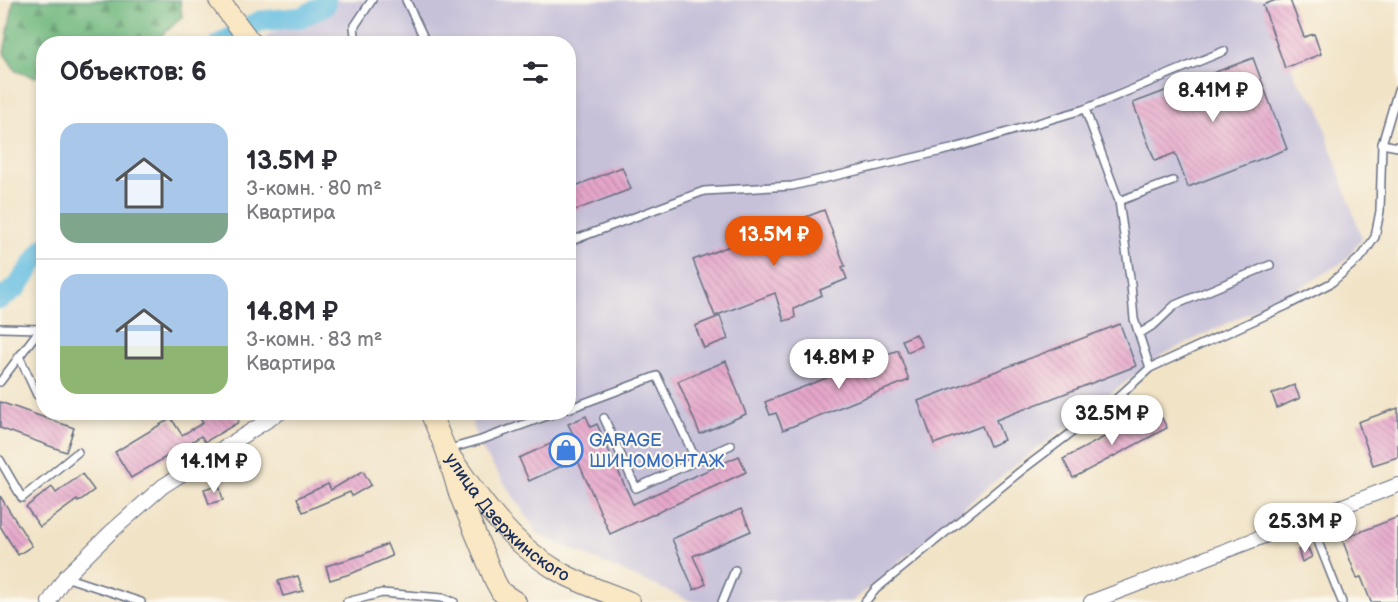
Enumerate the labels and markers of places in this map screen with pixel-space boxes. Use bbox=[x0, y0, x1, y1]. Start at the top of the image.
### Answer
pin: 8.41M ₽ bbox=[1158, 72, 1268, 123]
pin: 13.5M ₽ bbox=[719, 216, 829, 267]
pin: 14.8M ₽ bbox=[784, 339, 894, 390]
pin: 32.5M ₽ bbox=[1057, 395, 1167, 446]
place label: GARAGE ШИНОМОНТАЖ bbox=[589, 430, 725, 472]
shop icon: GARAGE ШИНОМОНТАЖ bbox=[548, 432, 584, 468]
pin: 14.1M ₽ bbox=[159, 443, 269, 494]
pin: 25.3M ₽ bbox=[1250, 503, 1360, 554]

